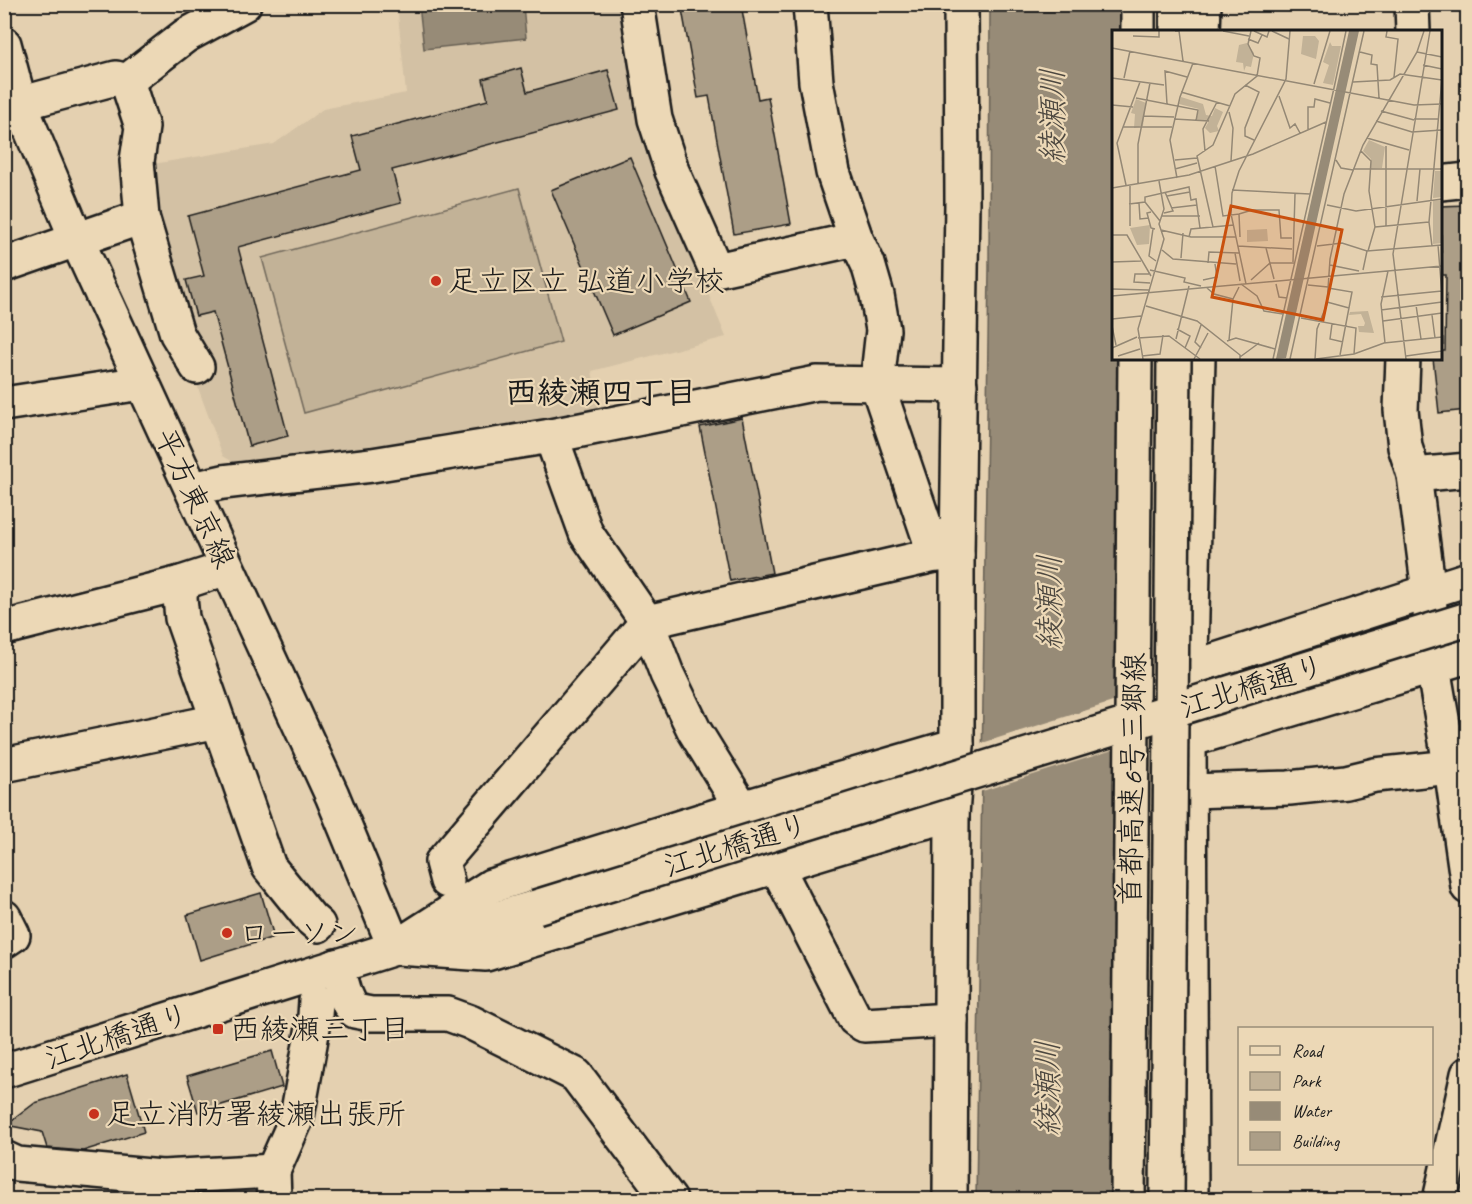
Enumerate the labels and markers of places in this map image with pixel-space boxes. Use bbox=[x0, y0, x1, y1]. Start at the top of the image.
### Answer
place label: 足立区立 弘道小学校 bbox=[448, 262, 725, 300]
marker: 足立区立 弘道小学校 bbox=[429, 274, 443, 288]
place label: ローソン bbox=[239, 914, 359, 952]
marker: ローソン bbox=[220, 926, 234, 940]
place label: 西綾瀬三丁目 bbox=[230, 1010, 410, 1048]
marker: 西綾瀬三丁目 bbox=[211, 1022, 225, 1036]
place label: 足立消防署綾瀬出張所 bbox=[106, 1095, 406, 1133]
marker: 足立消防署綾瀬出張所 bbox=[87, 1107, 101, 1121]

